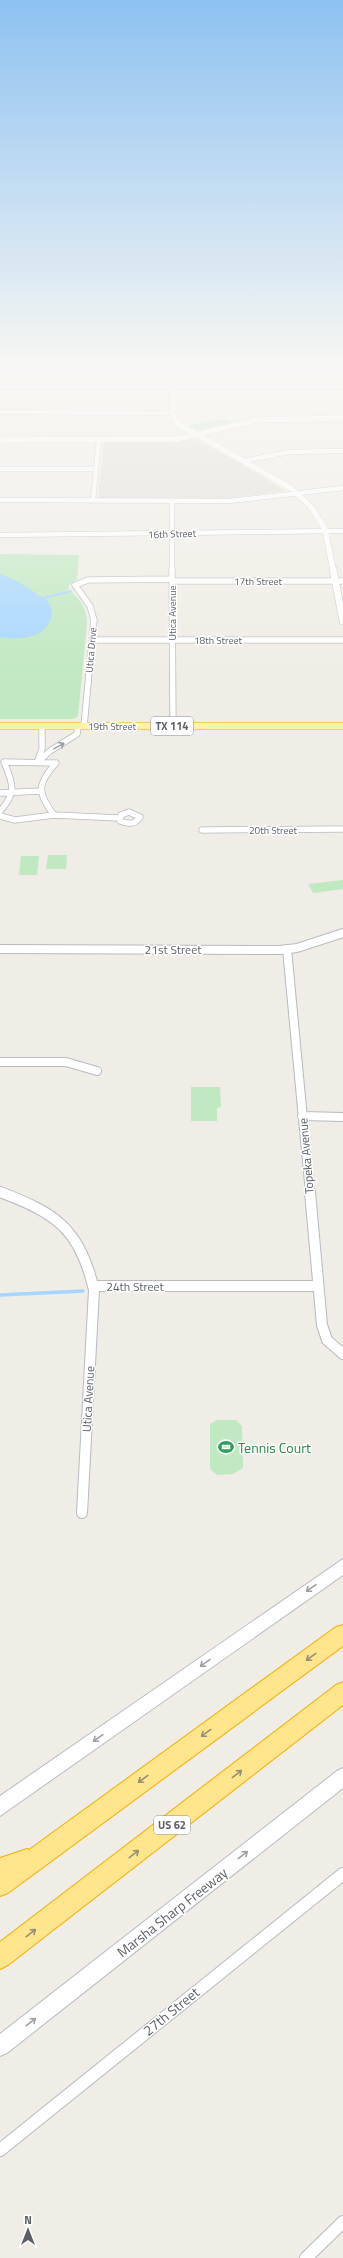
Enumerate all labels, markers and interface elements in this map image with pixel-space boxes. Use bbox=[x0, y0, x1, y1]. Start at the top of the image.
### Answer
street label: 16th Street bbox=[148, 526, 197, 542]
street label: 17th Street bbox=[234, 574, 283, 589]
street label: Utica Avenue bbox=[165, 586, 180, 641]
street label: Utica Drive bbox=[82, 627, 100, 673]
street label: 18th Street bbox=[194, 633, 243, 648]
road number: TX 114 bbox=[151, 717, 193, 735]
street label: 19th Street bbox=[88, 719, 137, 734]
one-way arrow bbox=[53, 741, 65, 749]
street label: 20th Street bbox=[249, 823, 298, 838]
street label: 21st Street bbox=[145, 940, 202, 959]
street label: Topeka Avenue bbox=[293, 1117, 319, 1195]
street label: 24th Street bbox=[106, 1277, 165, 1296]
street label: Utica Avenue bbox=[77, 1366, 99, 1432]
place label: Tennis Court bbox=[238, 1437, 311, 1458]
sports icon: Tennis Court bbox=[217, 1438, 235, 1456]
one-way arrow bbox=[306, 1584, 317, 1592]
one-way arrow bbox=[306, 1653, 317, 1661]
one-way arrow bbox=[199, 1659, 210, 1667]
one-way arrow bbox=[201, 1729, 212, 1737]
one-way arrow bbox=[93, 1734, 104, 1742]
one-way arrow bbox=[231, 1770, 242, 1779]
one-way arrow bbox=[137, 1775, 148, 1783]
road number: US 62 bbox=[154, 1816, 190, 1834]
one-way arrow bbox=[128, 1850, 139, 1858]
one-way arrow bbox=[238, 1851, 249, 1860]
street label: Marsha Sharp Freeway bbox=[112, 1862, 232, 1962]
one-way arrow bbox=[25, 1929, 36, 1938]
street label: 27th Street bbox=[138, 1982, 204, 2040]
one-way arrow bbox=[25, 2018, 36, 2026]
north arrow bbox=[8, 2210, 48, 2250]
text: N bbox=[24, 2212, 32, 2228]

